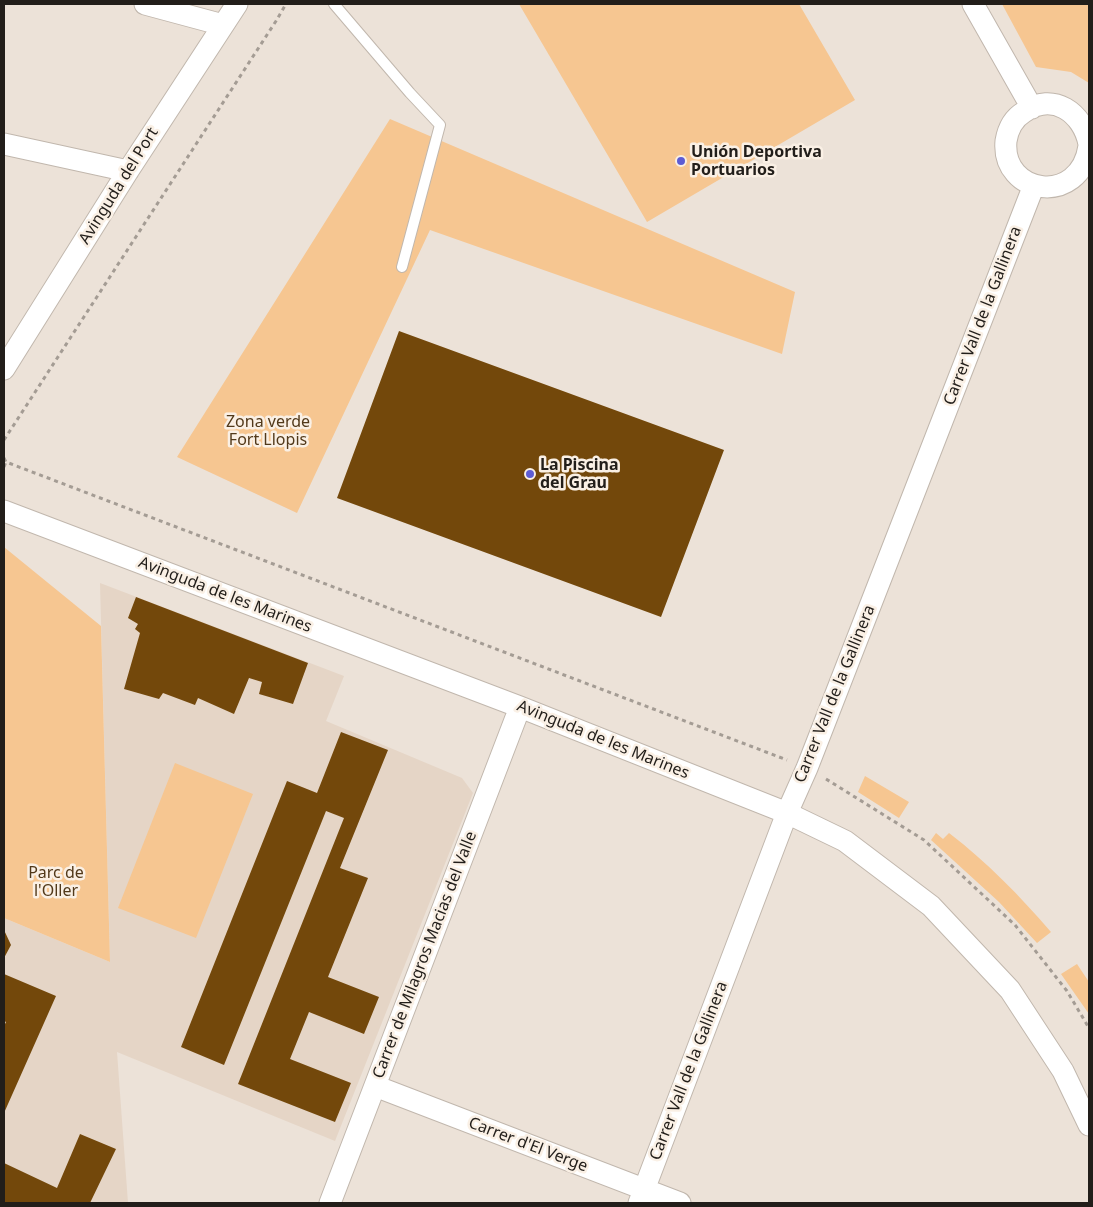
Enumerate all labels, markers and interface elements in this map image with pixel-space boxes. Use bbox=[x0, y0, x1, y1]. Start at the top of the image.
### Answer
street label: Avinguda del Port bbox=[75, 124, 163, 248]
place label: Unión Deportiva Portuarios bbox=[691, 142, 822, 180]
marker: Unión Deportiva Portuarios bbox=[675, 155, 687, 167]
street label: Carrer Vall de la Gallinera bbox=[940, 224, 1026, 408]
park label: Zona verde Fort Llopis bbox=[226, 412, 310, 450]
place label: La Piscina del Grau bbox=[540, 455, 618, 493]
marker: La Piscina del Grau bbox=[524, 468, 536, 480]
street label: Avinguda de les Marines bbox=[136, 553, 314, 637]
street label: Carrer Vall de la Gallinera bbox=[791, 602, 879, 786]
street label: Avinguda de les Marines bbox=[514, 697, 692, 783]
street label: Carrer de Milagros Macias del Valle bbox=[369, 829, 481, 1081]
park label: Parc de l'Oller bbox=[28, 863, 84, 901]
street label: Carrer Vall de la Gallinera bbox=[646, 979, 732, 1163]
street label: Carrer d'El Verge bbox=[466, 1113, 590, 1177]

